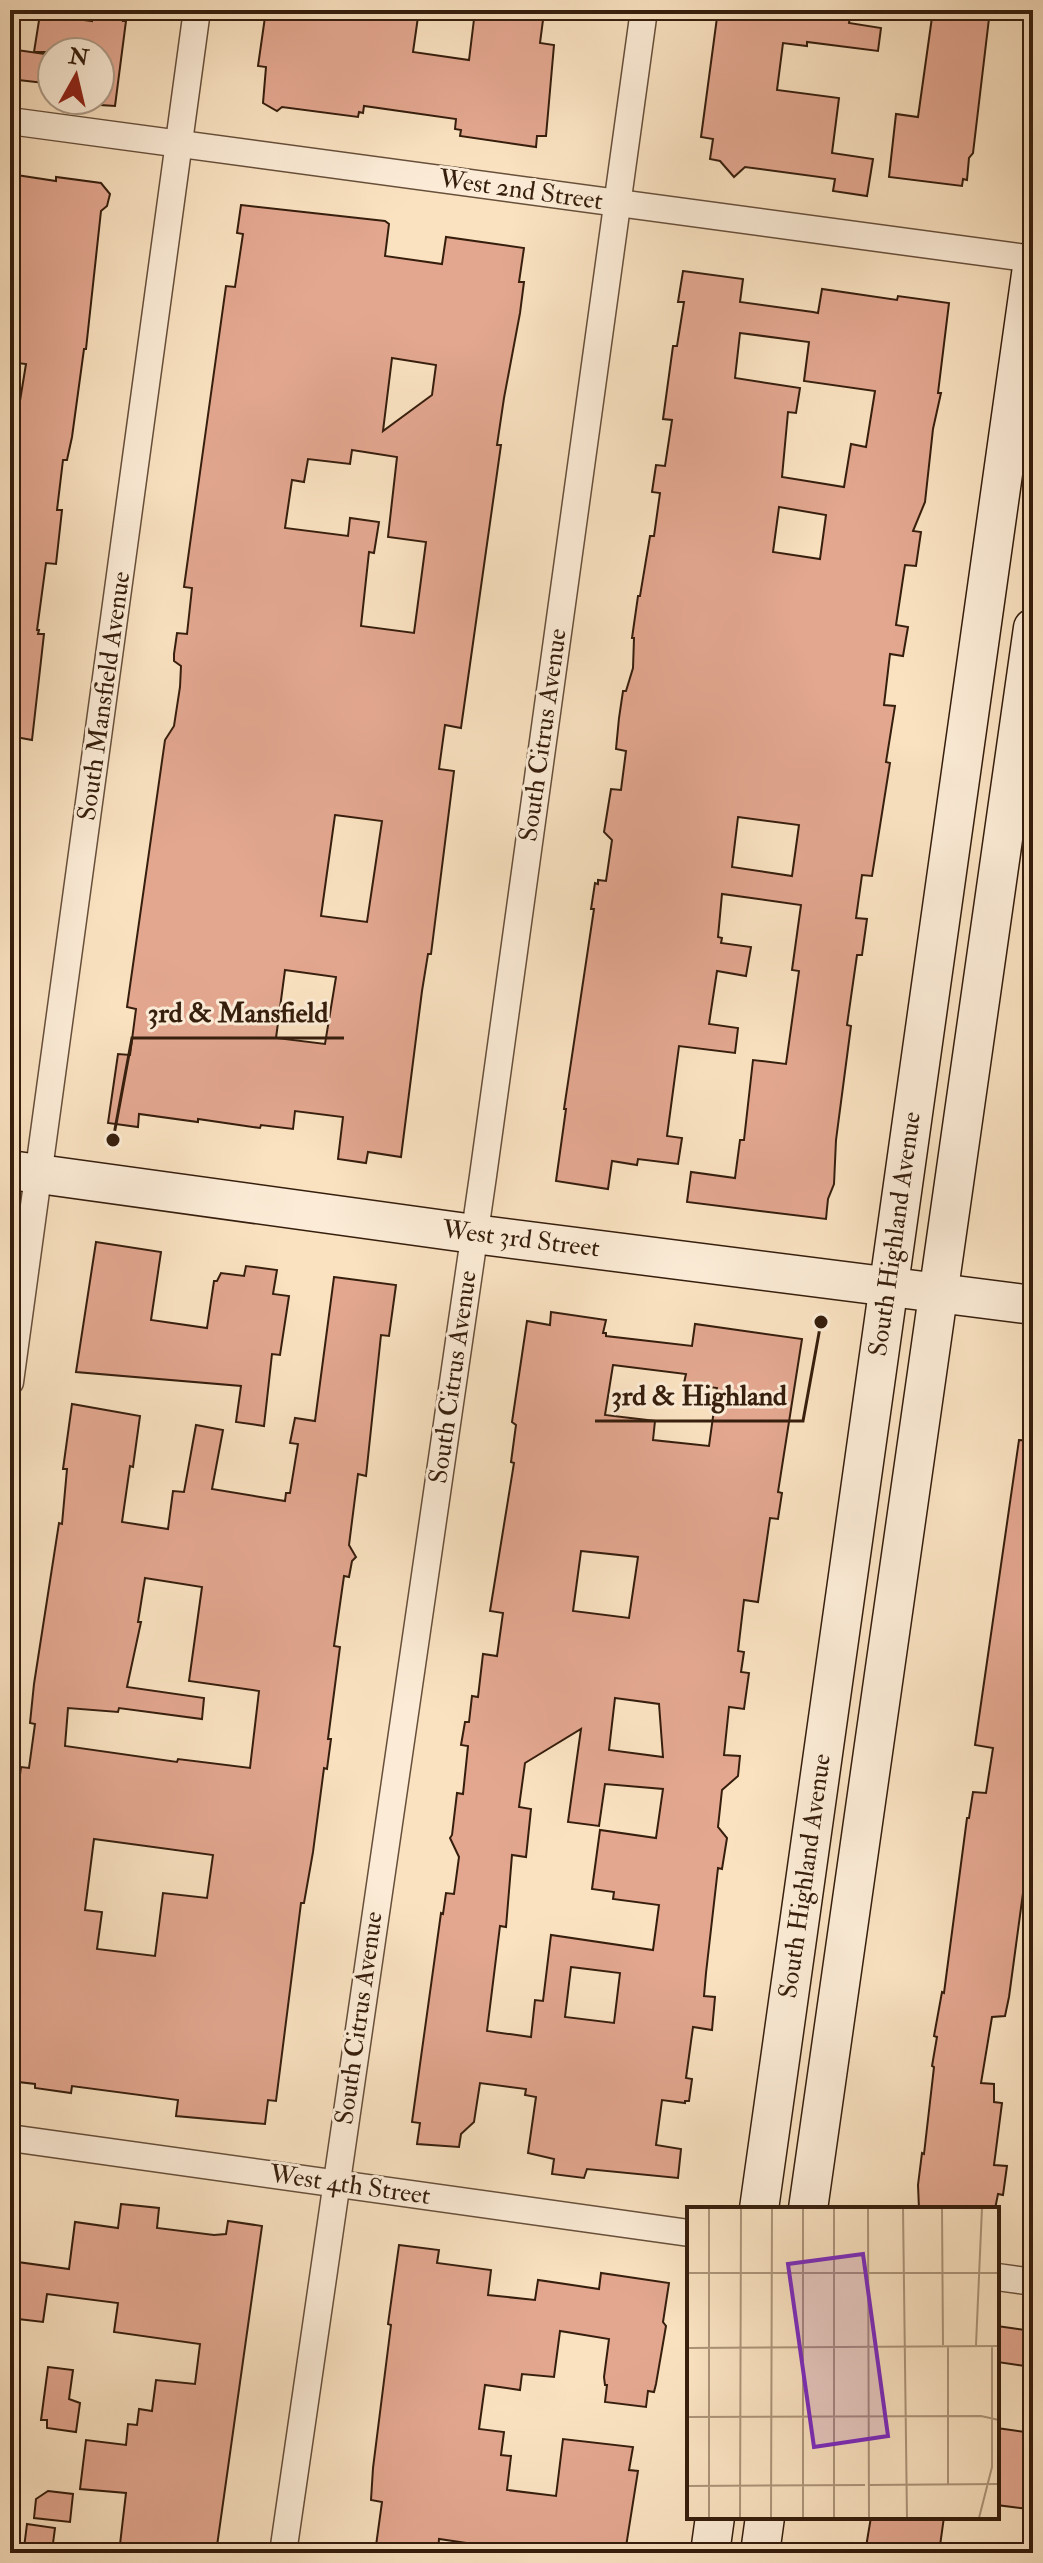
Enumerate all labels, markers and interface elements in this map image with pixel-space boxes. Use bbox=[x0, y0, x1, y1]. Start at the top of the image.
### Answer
north arrow bbox=[36, 36, 116, 116]
text: N bbox=[66, 42, 91, 72]
street label: West 2nd Street bbox=[436, 163, 605, 217]
street label: South Mansfield Avenue bbox=[71, 569, 137, 823]
street label: South Citrus Avenue bbox=[512, 626, 574, 844]
callout: 3rd & Mansfield bbox=[132, 986, 344, 1038]
text: 3rd & Mansfield bbox=[148, 996, 328, 1031]
street label: South Highland Avenue bbox=[862, 1109, 928, 1358]
street label: West 3rd Street bbox=[440, 1213, 601, 1265]
street label: South Citrus Avenue bbox=[422, 1268, 484, 1486]
callout: 3rd & Highland bbox=[595, 1369, 803, 1421]
text: 3rd & Highland bbox=[611, 1379, 787, 1414]
street label: South Highland Avenue bbox=[772, 1751, 838, 2000]
street label: South Citrus Avenue bbox=[328, 1909, 390, 2127]
street label: West 4th Street bbox=[267, 2158, 432, 2212]
inset map bbox=[687, 2207, 999, 2519]

